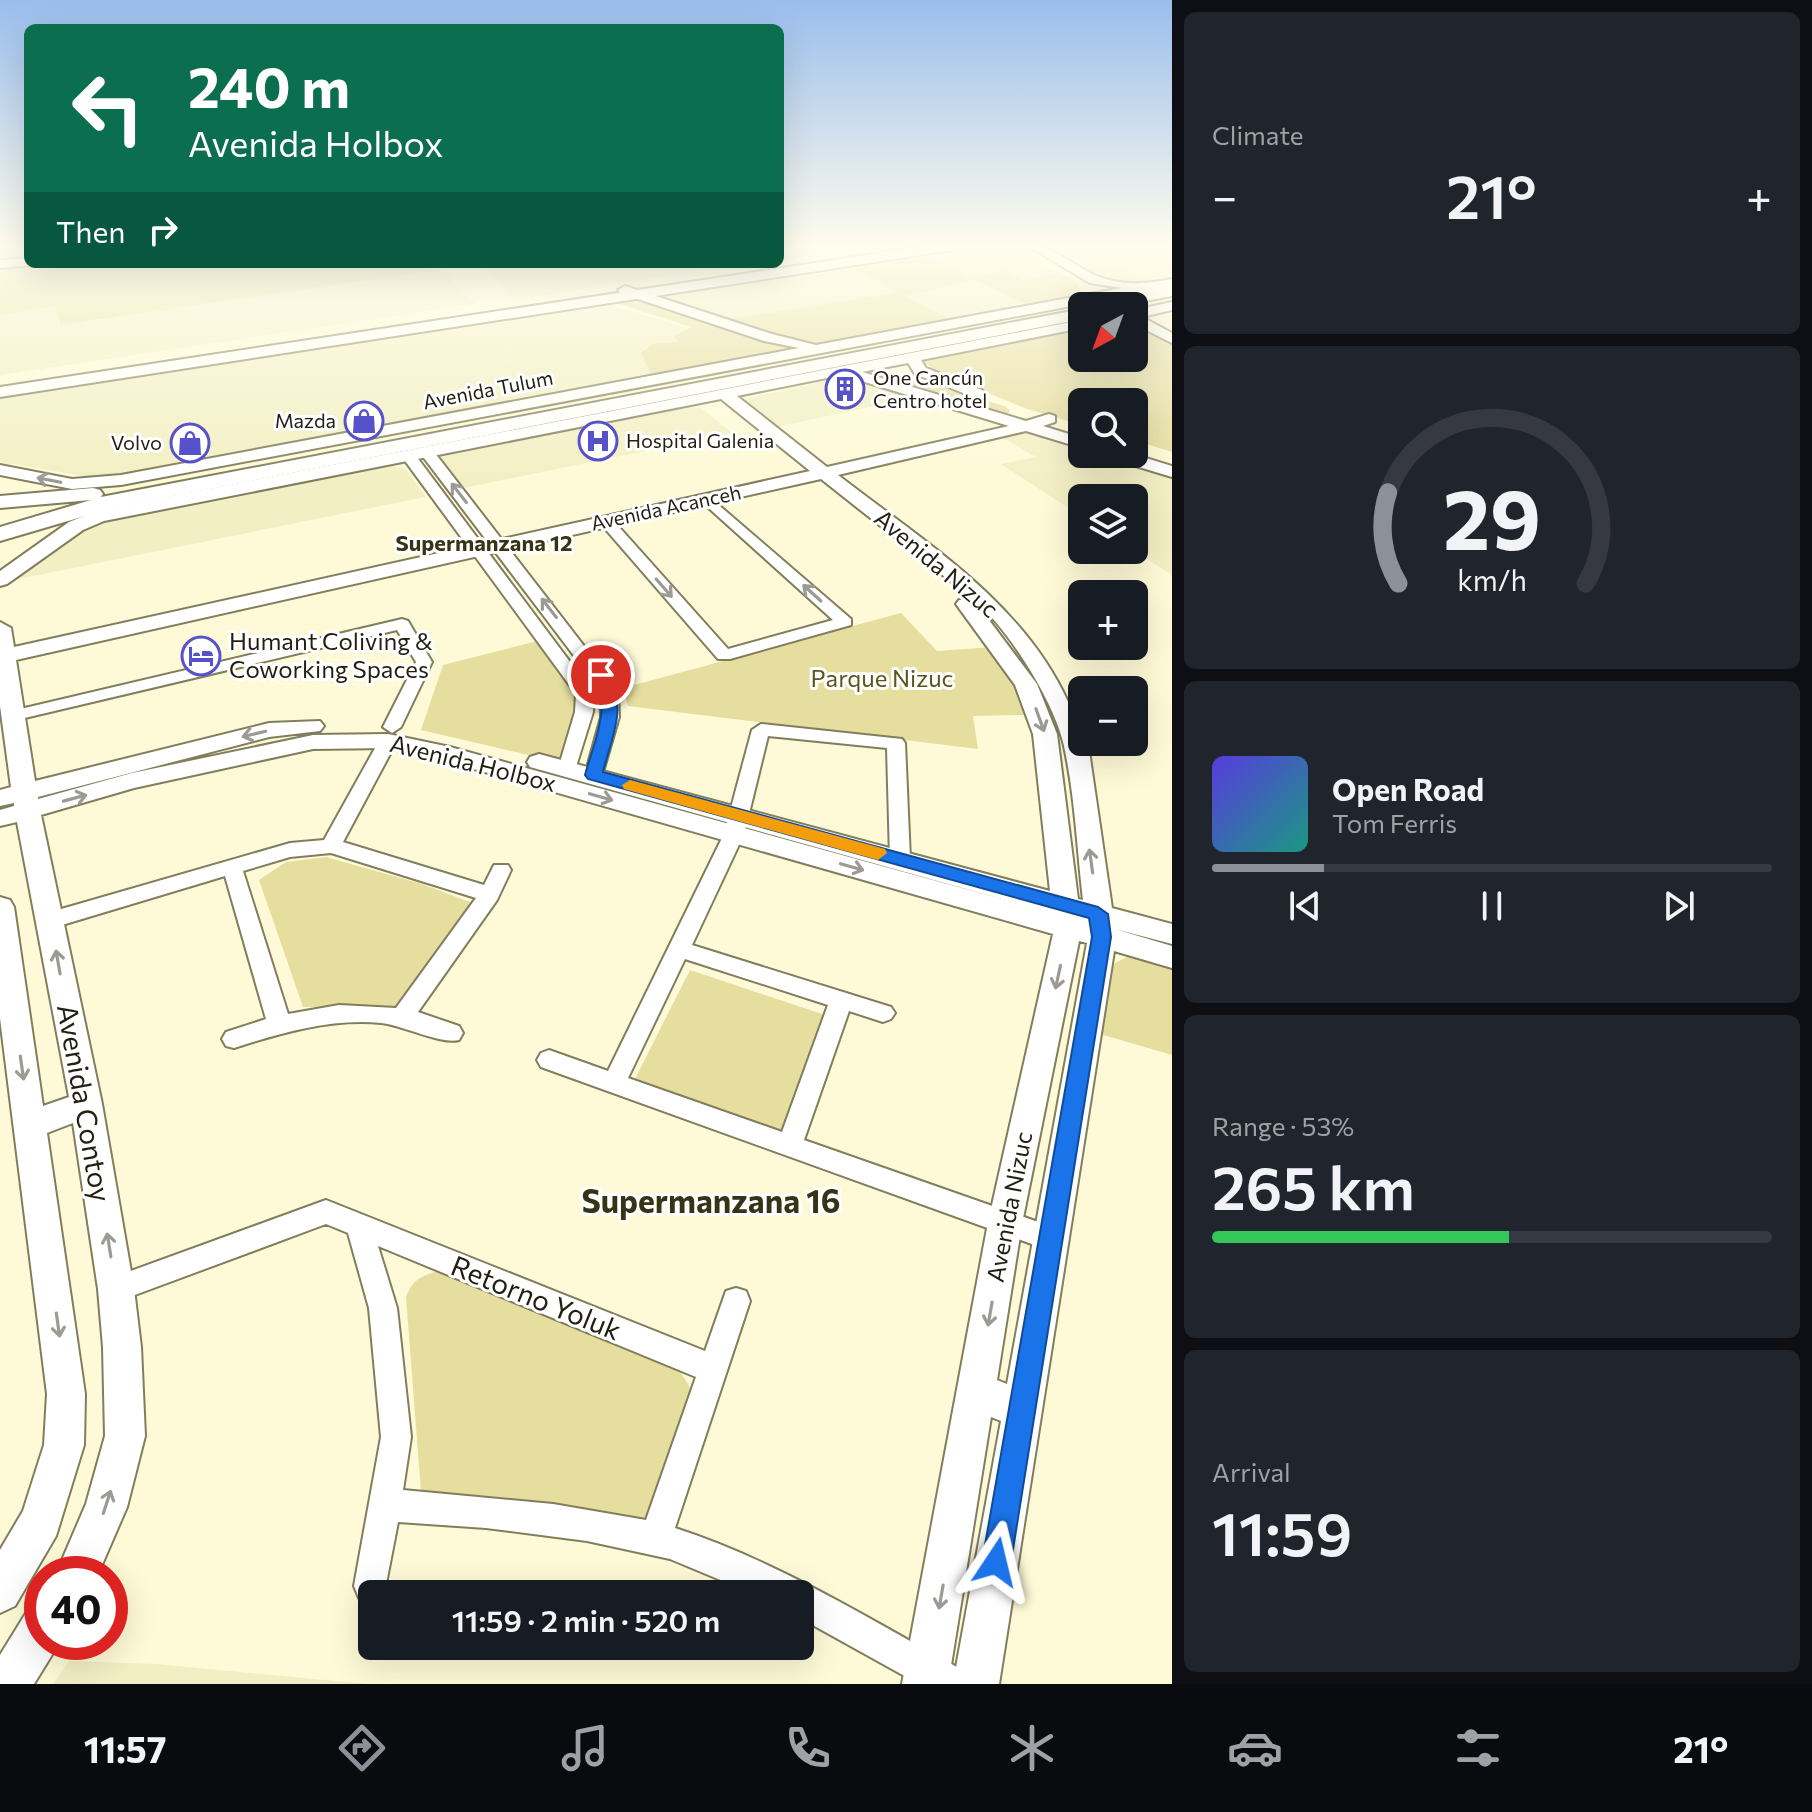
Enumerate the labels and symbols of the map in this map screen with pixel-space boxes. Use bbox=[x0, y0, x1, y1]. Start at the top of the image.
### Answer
north arrow bbox=[1068, 292, 1148, 372]
street label: Avenida Tulum bbox=[421, 365, 555, 413]
place label: One Cancún Centro hotel bbox=[873, 365, 987, 412]
building icon: One Cancún Centro hotel bbox=[824, 368, 866, 410]
shop icon: Mazda bbox=[343, 400, 385, 442]
place label: Mazda bbox=[275, 408, 336, 432]
hospital icon: Hospital Galenia bbox=[577, 420, 619, 462]
shop icon: Volvo bbox=[169, 422, 211, 464]
place label: Hospital Galenia bbox=[626, 428, 774, 452]
place label: Volvo bbox=[111, 430, 162, 454]
one-way arrow bbox=[37, 471, 62, 486]
street label: Avenida Acanceh bbox=[588, 479, 743, 535]
one-way arrow bbox=[451, 483, 468, 504]
street label: Avenida Nizuc bbox=[869, 503, 1005, 623]
district label: Supermanzana 12 bbox=[396, 529, 572, 556]
one-way arrow bbox=[655, 577, 673, 597]
one-way arrow bbox=[803, 584, 823, 602]
one-way arrow bbox=[540, 598, 557, 619]
place label: Humant Coliving & Coworking Spaces bbox=[229, 626, 433, 683]
hotel icon: Humant Coliving & Coworking Spaces bbox=[180, 635, 222, 677]
pin bbox=[567, 641, 635, 709]
park label: Parque Nizuc bbox=[811, 663, 953, 692]
one-way arrow bbox=[1033, 707, 1048, 732]
one-way arrow bbox=[242, 727, 267, 742]
street label: Avenida Holbox bbox=[387, 728, 560, 797]
one-way arrow bbox=[62, 789, 88, 804]
one-way arrow bbox=[588, 790, 614, 805]
one-way arrow bbox=[1083, 849, 1098, 874]
one-way arrow bbox=[838, 860, 864, 875]
one-way arrow bbox=[50, 950, 65, 975]
one-way arrow bbox=[1050, 963, 1065, 989]
street label: Avenida Contoy bbox=[51, 1001, 119, 1204]
one-way arrow bbox=[14, 1054, 29, 1081]
street label: Avenida Nizuc bbox=[980, 1129, 1037, 1284]
district label: Supermanzana 16 bbox=[582, 1180, 840, 1220]
one-way arrow bbox=[101, 1233, 116, 1259]
street label: Retorno Yoluk bbox=[447, 1248, 626, 1347]
one-way arrow bbox=[981, 1301, 996, 1326]
one-way arrow bbox=[51, 1312, 66, 1337]
one-way arrow bbox=[100, 1490, 115, 1515]
position arrow bbox=[954, 1520, 1038, 1604]
speed limit sign: 40 bbox=[24, 1556, 128, 1660]
one-way arrow bbox=[932, 1584, 947, 1610]

